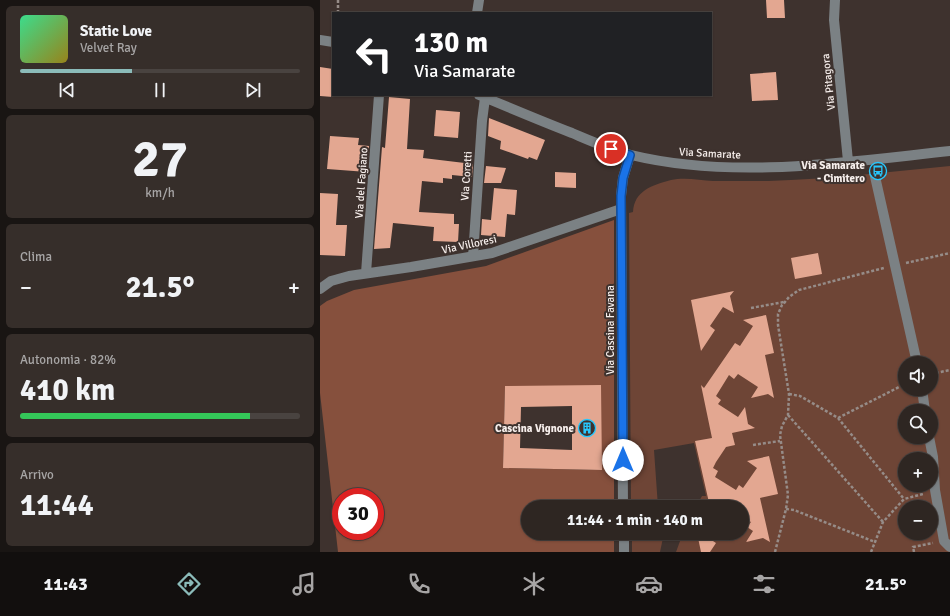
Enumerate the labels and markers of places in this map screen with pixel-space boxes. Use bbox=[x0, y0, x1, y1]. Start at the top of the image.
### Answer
pin bbox=[594, 132, 628, 166]
place label: Via Samarate - Cimitero bbox=[801, 159, 866, 185]
bus stop icon: Via Samarate - Cimitero bbox=[868, 161, 888, 181]
building icon: Cascina Vignone bbox=[577, 418, 597, 438]
place label: Cascina Vignone bbox=[495, 422, 575, 435]

